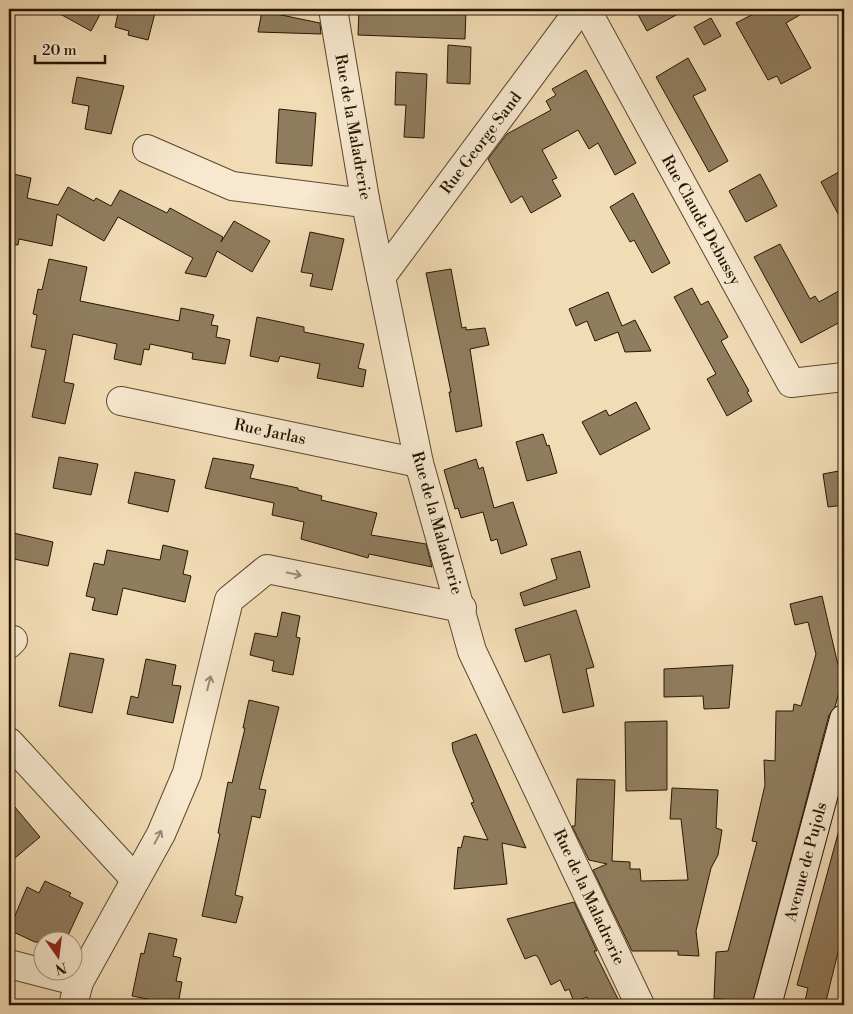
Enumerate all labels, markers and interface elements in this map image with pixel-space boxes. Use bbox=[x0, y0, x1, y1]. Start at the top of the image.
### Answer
scale bar bbox=[35, 32, 105, 64]
text: 20 m bbox=[42, 41, 77, 60]
street label: Rue de la Maladrerie bbox=[330, 53, 376, 201]
street label: Rue George Sand bbox=[436, 88, 526, 198]
street label: Rue Claude Debussy bbox=[657, 151, 745, 289]
street label: Rue Jarlas bbox=[232, 415, 308, 449]
street label: Rue de la Maladrerie bbox=[407, 449, 467, 597]
one-way arrow bbox=[286, 570, 302, 579]
one-way arrow bbox=[204, 675, 214, 691]
street label: Avenue de Pujols bbox=[780, 800, 832, 925]
street label: Rue de la Maladrerie bbox=[549, 826, 629, 968]
one-way arrow bbox=[154, 830, 164, 844]
north arrow bbox=[32, 932, 82, 982]
text: N bbox=[53, 958, 68, 978]

